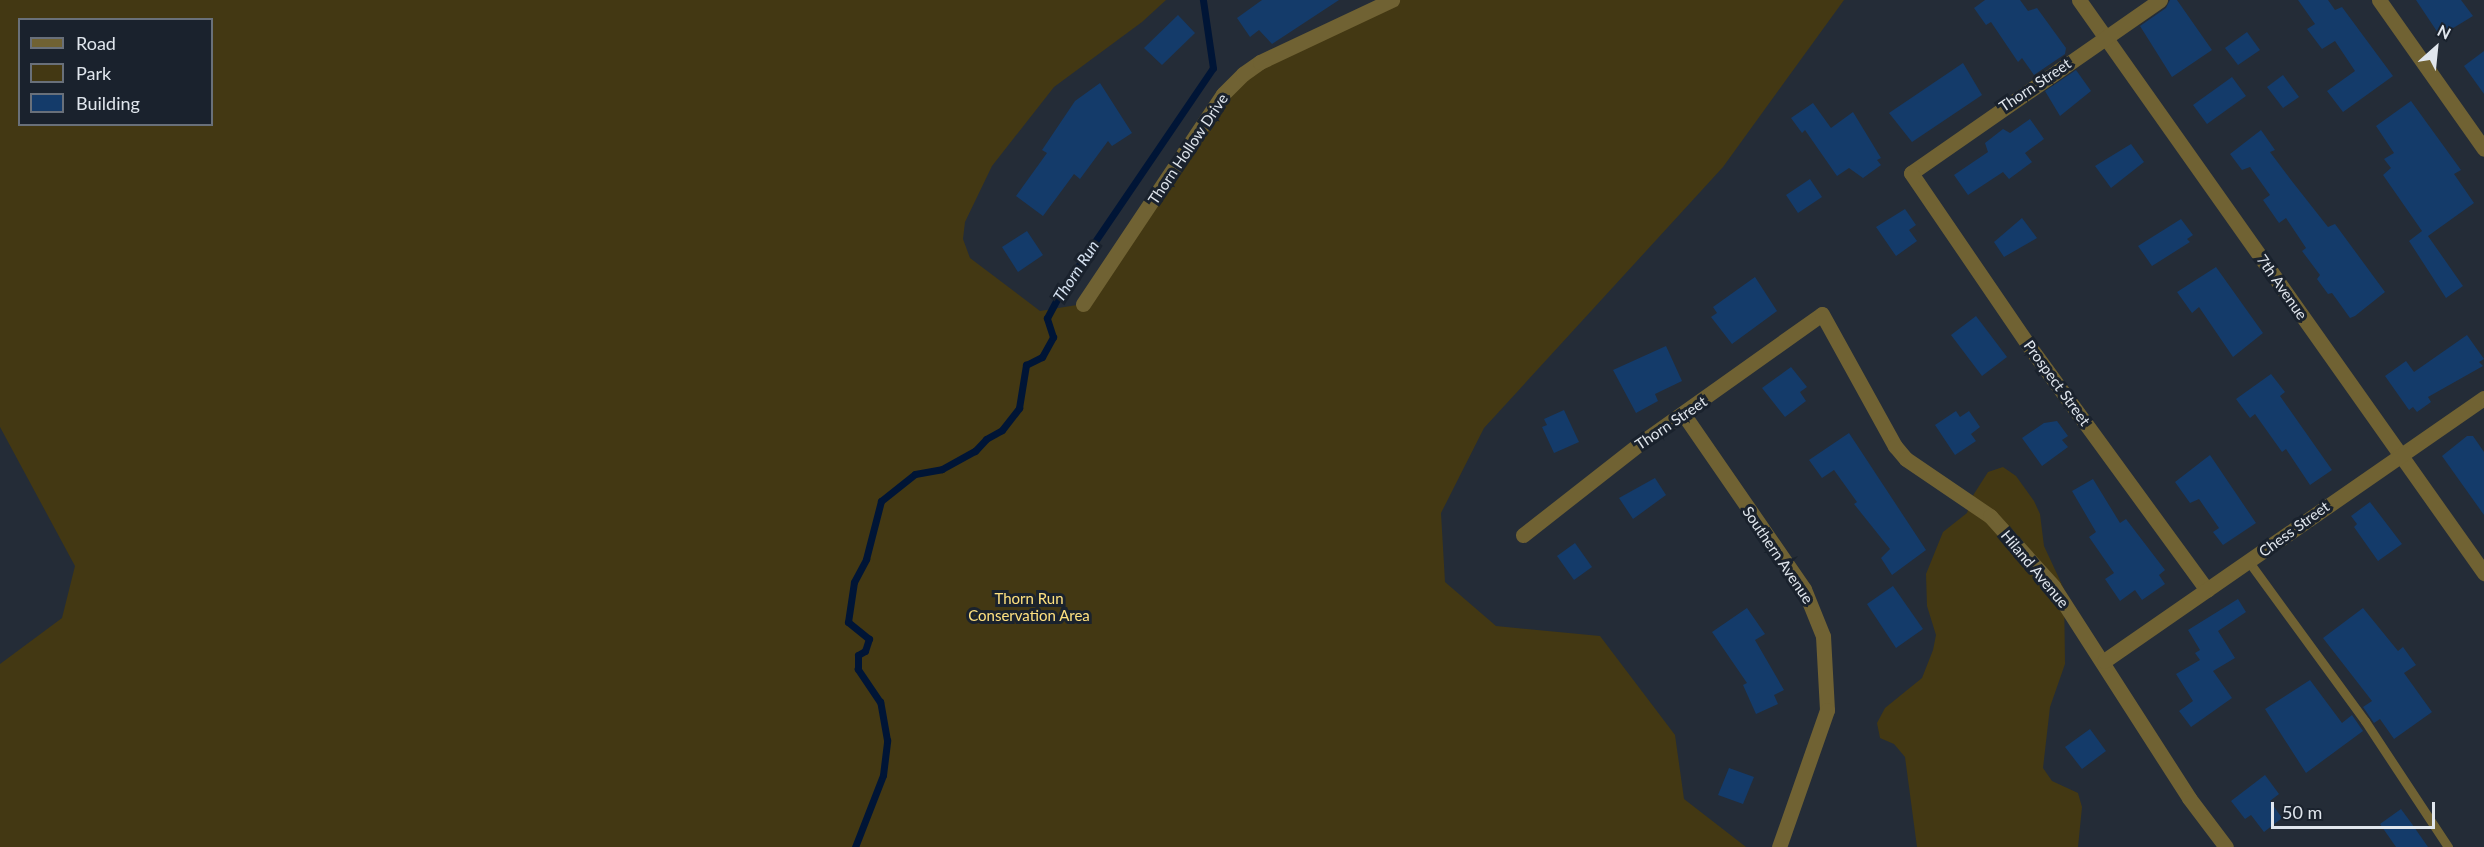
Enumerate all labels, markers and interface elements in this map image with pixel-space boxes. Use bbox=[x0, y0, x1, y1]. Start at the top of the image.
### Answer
legend bbox=[18, 18, 213, 126]
north arrow bbox=[2406, 18, 2466, 78]
text: N bbox=[2435, 20, 2454, 43]
text: Road bbox=[76, 32, 116, 54]
street label: Thorn Street bbox=[1996, 54, 2074, 116]
text: Park bbox=[76, 62, 111, 84]
street label: Thorn Hollow Drive bbox=[1144, 90, 1232, 208]
text: Building bbox=[76, 92, 140, 114]
water label: Thorn Run bbox=[1049, 237, 1103, 305]
street label: 7th Avenue bbox=[2253, 251, 2311, 323]
street label: Prospect Street bbox=[2020, 337, 2094, 429]
street label: Thorn Street bbox=[1632, 392, 1710, 454]
street label: Chess Street bbox=[2255, 497, 2333, 561]
street label: Southern Avenue bbox=[1739, 503, 1817, 607]
street label: Hiland Avenue bbox=[1997, 526, 2073, 612]
park label: Thorn Run Conservation Area bbox=[968, 589, 1090, 624]
scale bar bbox=[2274, 790, 2438, 828]
text: 50 m bbox=[2282, 801, 2322, 823]

